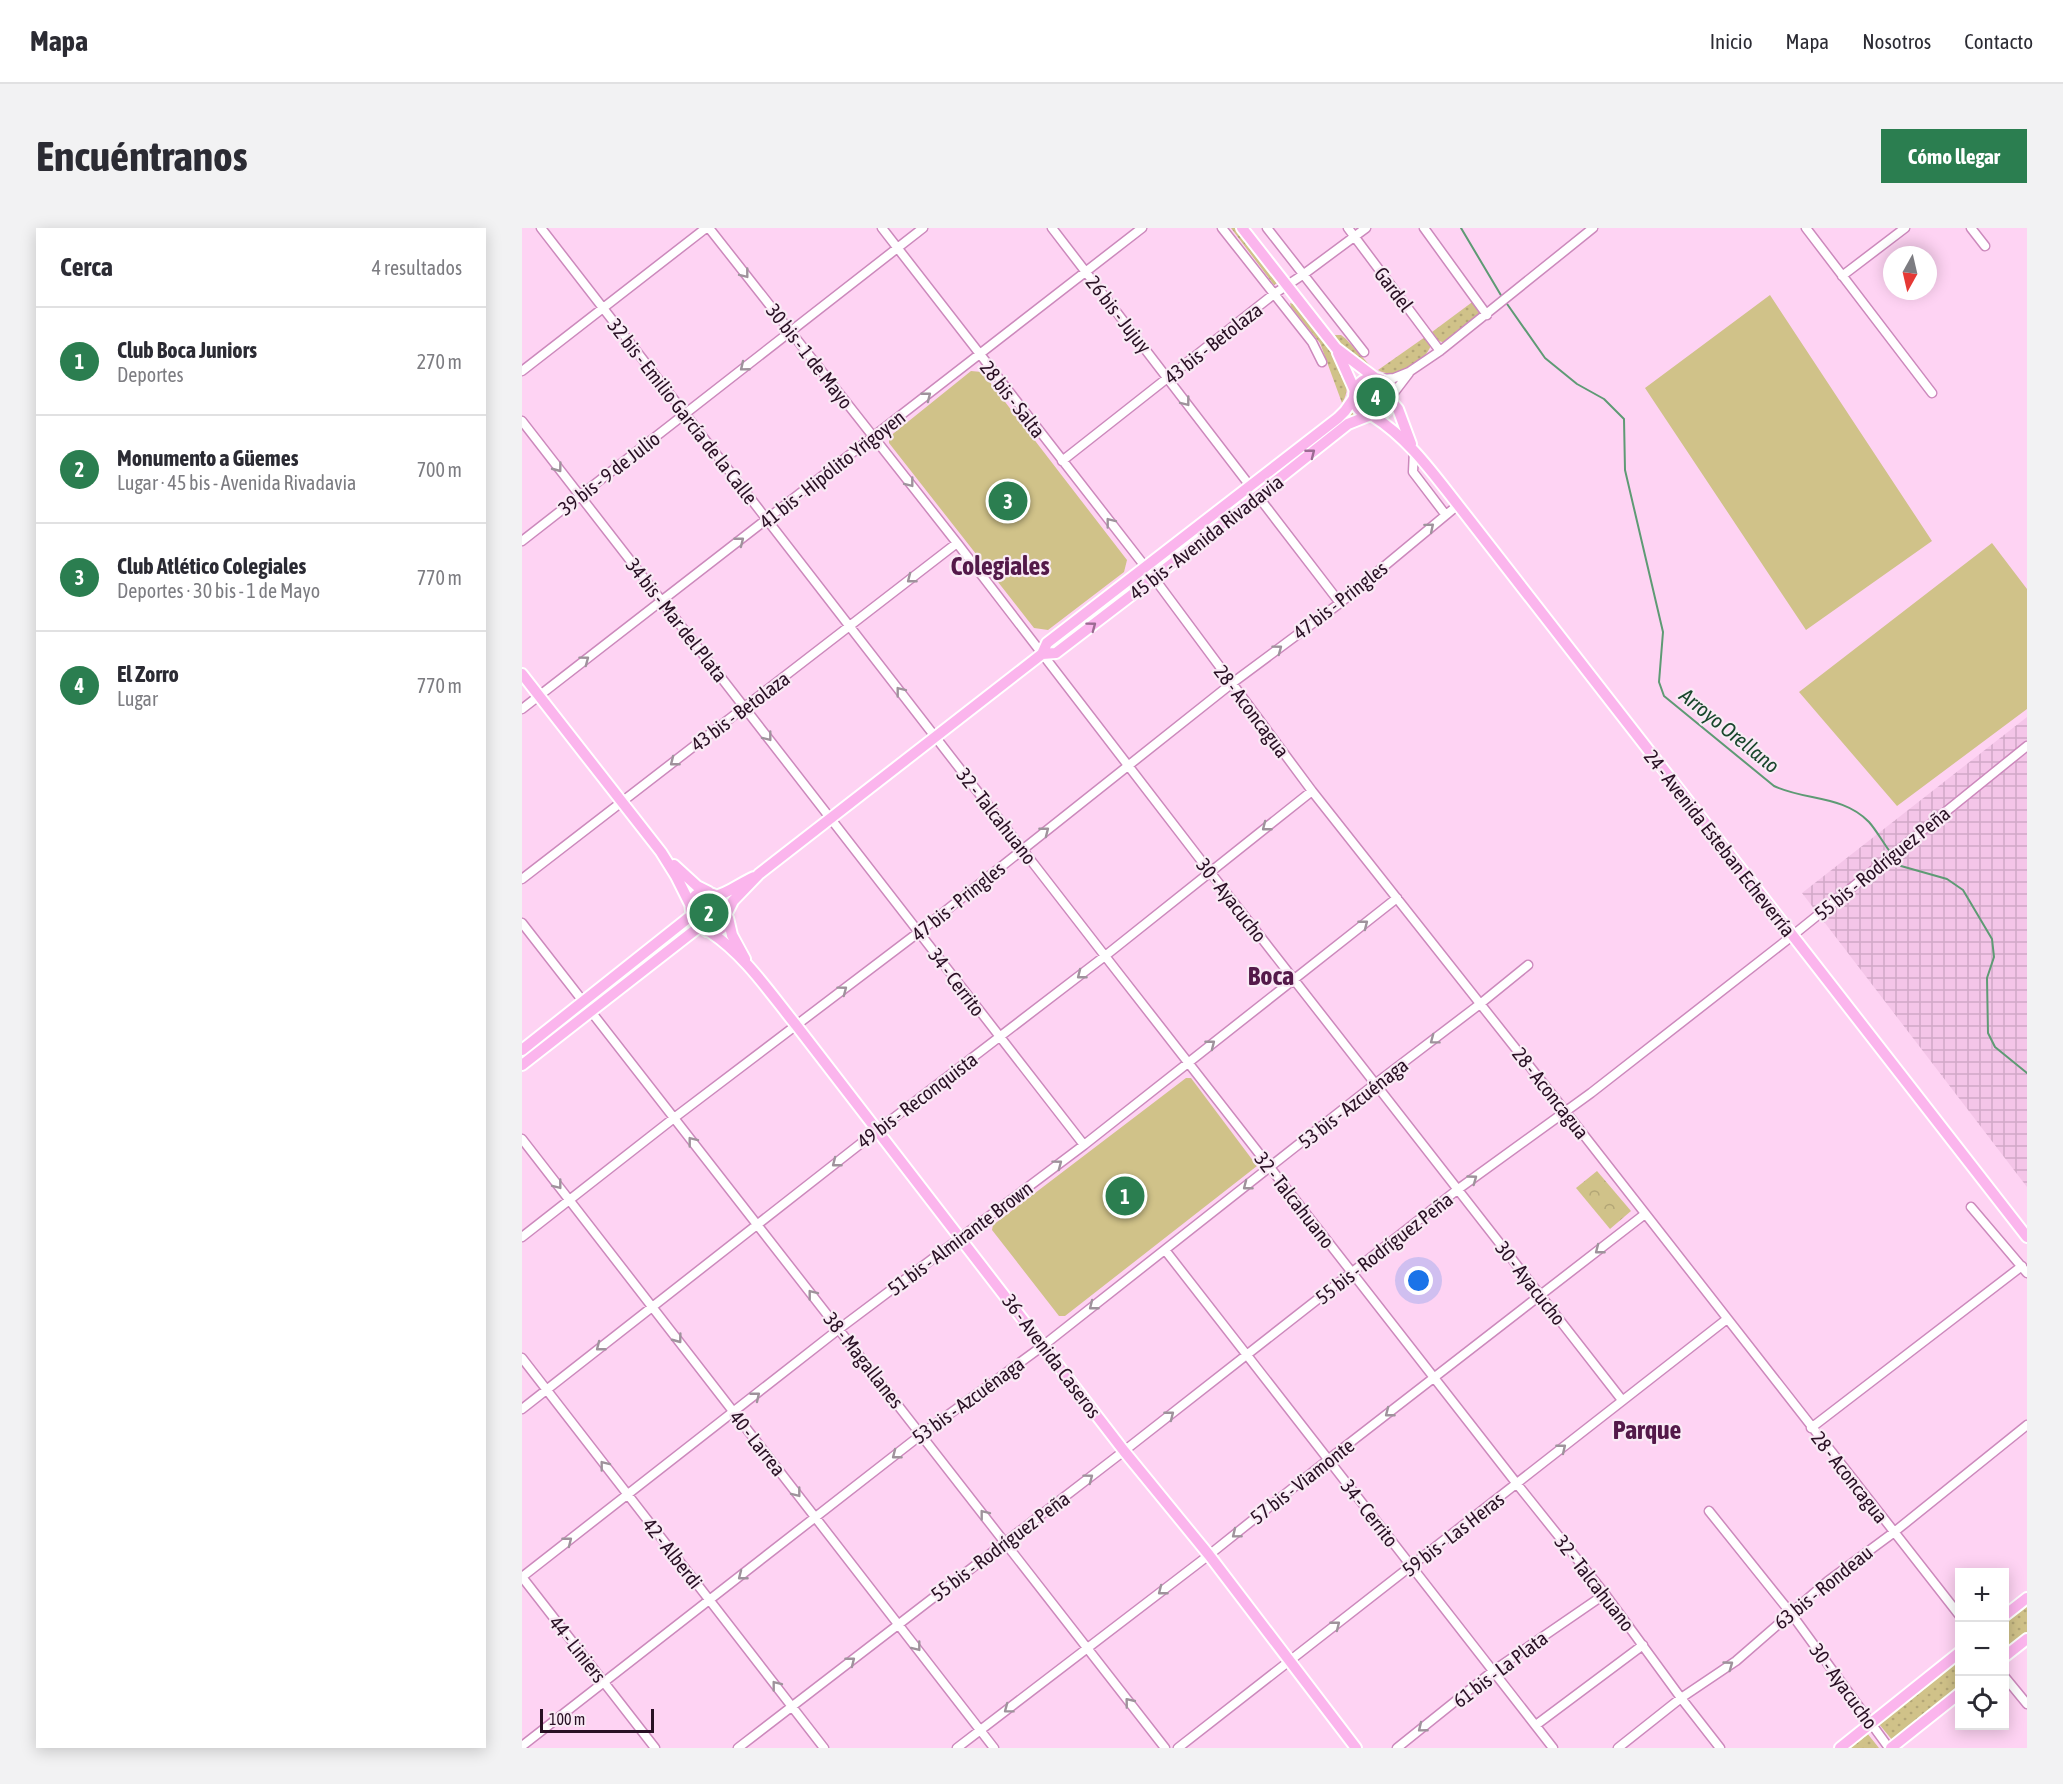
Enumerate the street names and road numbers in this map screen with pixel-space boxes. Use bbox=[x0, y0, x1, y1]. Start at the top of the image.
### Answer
street label: Gardel bbox=[1370, 262, 1419, 316]
street label: 26 bis - Jujuy bbox=[1082, 271, 1156, 357]
street label: 43 bis - Betolaza bbox=[1160, 298, 1266, 388]
street label: 30 bis - 1 de Mayo bbox=[762, 299, 858, 413]
street label: 32 bis - Emilio García de la Calle bbox=[603, 314, 763, 508]
street label: 28 bis - Salta bbox=[976, 356, 1050, 442]
street label: 41 bis - Hipólito Yrigoyen bbox=[755, 405, 909, 533]
street label: 39 bis - 9 de Julio bbox=[554, 426, 664, 520]
street label: 45 bis - Avenida Rivadavia bbox=[1125, 470, 1287, 604]
street label: 34 bis - Mar del Plata bbox=[622, 554, 732, 686]
street label: 47 bis - Pringles bbox=[1288, 556, 1392, 644]
street label: 28 - Aconcagua bbox=[1210, 660, 1294, 762]
street label: 43 bis - Betolaza bbox=[686, 666, 794, 756]
street label: 24 - Avenida Esteban Echeverría bbox=[1640, 745, 1800, 941]
street label: 32 - Talcahuano bbox=[952, 763, 1042, 869]
street label: 55 bis - Rodríguez Peña bbox=[1810, 801, 1954, 925]
street label: 30 - Ayacucho bbox=[1192, 854, 1272, 946]
street label: 47 bis - Pringles bbox=[907, 857, 1009, 945]
street label: 34 - Cerrito bbox=[924, 944, 990, 1020]
street label: 28 - Aconcagua bbox=[1508, 1043, 1594, 1143]
street label: 49 bis - Reconquista bbox=[852, 1047, 982, 1153]
street label: 53 bis - Azcuénaga bbox=[1294, 1053, 1412, 1153]
street label: 32 - Talcahuano bbox=[1250, 1147, 1340, 1253]
street label: 51 bis - Almirante Brown bbox=[883, 1176, 1037, 1300]
street label: 55 bis - Rodríguez Peña bbox=[1311, 1187, 1457, 1309]
street label: 30 - Ayacucho bbox=[1491, 1237, 1571, 1329]
street label: 36 - Avenida Caseros bbox=[998, 1290, 1106, 1422]
street label: 38 - Magallanes bbox=[819, 1308, 909, 1412]
street label: 53 bis - Azcuénaga bbox=[908, 1352, 1028, 1448]
street label: 40 - Larrea bbox=[725, 1406, 791, 1480]
street label: 28 - Aconcagua bbox=[1807, 1427, 1893, 1527]
street label: 57 bis - Viamonte bbox=[1246, 1433, 1358, 1529]
street label: 34 - Cerrito bbox=[1337, 1475, 1403, 1551]
street label: 55 bis - Rodríguez Peña bbox=[926, 1486, 1074, 1606]
street label: 59 bis - Las Heras bbox=[1398, 1487, 1508, 1581]
street label: 42 - Alberdi bbox=[638, 1513, 708, 1593]
street label: 32 - Talcahuano bbox=[1550, 1530, 1640, 1636]
street label: 63 bis - Rondeau bbox=[1769, 1540, 1877, 1634]
street label: 44 - Liniers bbox=[545, 1611, 611, 1687]
street label: 61 bis - La Plata bbox=[1448, 1626, 1552, 1712]
street label: 30 - Ayacucho bbox=[1805, 1639, 1883, 1733]

